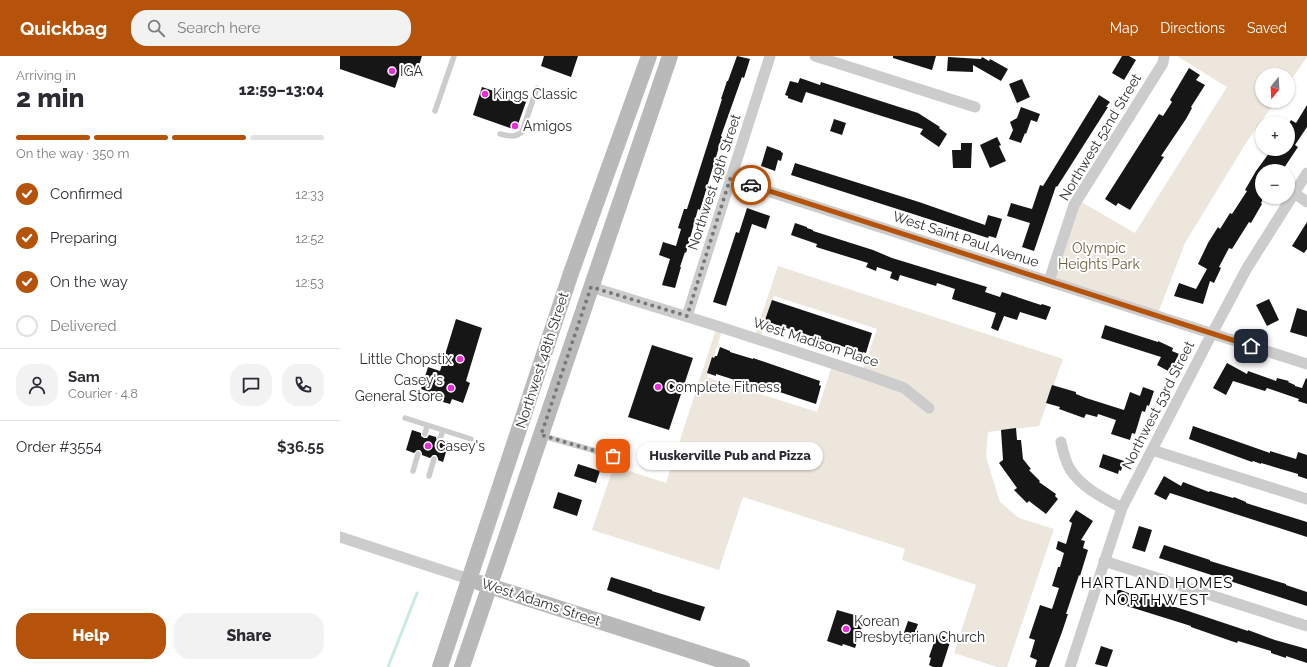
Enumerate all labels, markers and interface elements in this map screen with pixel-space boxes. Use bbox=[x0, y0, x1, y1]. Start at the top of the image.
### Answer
search box bbox=[131, 10, 411, 46]
text: Quickbag bbox=[20, 17, 107, 39]
icon: search bbox=[145, 17, 167, 39]
text: Search here bbox=[177, 19, 261, 37]
text: Map bbox=[1110, 20, 1138, 36]
text: Directions bbox=[1160, 20, 1225, 36]
text: Saved bbox=[1247, 20, 1287, 36]
place label: IGA bbox=[400, 63, 423, 79]
marker: IGA bbox=[387, 66, 397, 76]
text: Arriving in bbox=[16, 68, 76, 83]
north arrow bbox=[1255, 68, 1295, 108]
map controls bbox=[1255, 68, 1295, 204]
street label: Northwest 52nd Street bbox=[1056, 70, 1144, 203]
text: 12:59–13:04 bbox=[239, 81, 324, 99]
text: 2 min bbox=[16, 83, 84, 113]
place label: Kings Classic bbox=[493, 86, 578, 102]
marker: Kings Classic bbox=[480, 89, 490, 99]
street label: Northwest 49th Street bbox=[684, 112, 744, 252]
button: + bbox=[1255, 116, 1295, 156]
place label: Amigos bbox=[523, 118, 572, 134]
marker: Amigos bbox=[510, 121, 520, 131]
text: On the way · 350 m bbox=[16, 146, 129, 161]
button: − bbox=[1255, 164, 1295, 204]
courier bbox=[731, 165, 771, 205]
icon: car bbox=[740, 174, 762, 196]
icon: check bbox=[16, 183, 38, 205]
text: Confirmed bbox=[50, 185, 123, 203]
text: 12:33 bbox=[295, 187, 324, 202]
street label: West Saint Paul Avenue bbox=[891, 208, 1041, 270]
icon: check bbox=[16, 227, 38, 249]
text: Preparing bbox=[50, 229, 117, 247]
text: 12:52 bbox=[295, 231, 324, 246]
park label: Olympic Heights Park bbox=[1058, 240, 1141, 272]
icon: check bbox=[16, 271, 38, 293]
text: On the way bbox=[50, 273, 128, 291]
text: 12:53 bbox=[295, 275, 324, 290]
street label: Northwest 48th Street bbox=[512, 290, 572, 430]
street label: West Madison Place bbox=[751, 314, 881, 370]
text: Delivered bbox=[50, 317, 117, 335]
pin bbox=[1234, 329, 1268, 363]
icon: home bbox=[1240, 335, 1262, 357]
street label: Northwest 53rd Street bbox=[1119, 338, 1197, 472]
place label: Little Chopstix bbox=[360, 351, 452, 367]
marker: Little Chopstix bbox=[455, 354, 465, 364]
button: person bbox=[16, 364, 58, 406]
button: chat bbox=[230, 364, 272, 406]
button: phone bbox=[282, 364, 324, 406]
text: Sam bbox=[68, 368, 100, 386]
place label: Casey's General Store bbox=[355, 372, 443, 404]
place label: Complete Fitness bbox=[666, 379, 780, 395]
marker: Complete Fitness bbox=[653, 382, 663, 392]
marker: Casey's General Store bbox=[446, 383, 456, 393]
text: Courier · 4.8 bbox=[68, 386, 138, 401]
text: Order #3554 bbox=[16, 438, 102, 456]
text: $36.55 bbox=[277, 438, 324, 456]
place label: Casey's bbox=[436, 438, 485, 454]
pin bbox=[596, 439, 630, 473]
marker: Casey's bbox=[423, 441, 433, 451]
callout: Huskerville Pub and Pizza bbox=[637, 442, 823, 470]
icon: bag bbox=[602, 445, 624, 467]
text: Huskerville Pub and Pizza bbox=[649, 448, 811, 463]
district label: HARTLAND HOMES NORTHWEST bbox=[1081, 574, 1233, 609]
street label: West Adams Street bbox=[480, 575, 603, 629]
button: Help bbox=[16, 613, 166, 659]
button: Share bbox=[174, 613, 324, 659]
place label: Korean Presbyterian Church bbox=[854, 613, 985, 645]
marker: Korean Presbyterian Church bbox=[841, 624, 851, 634]

